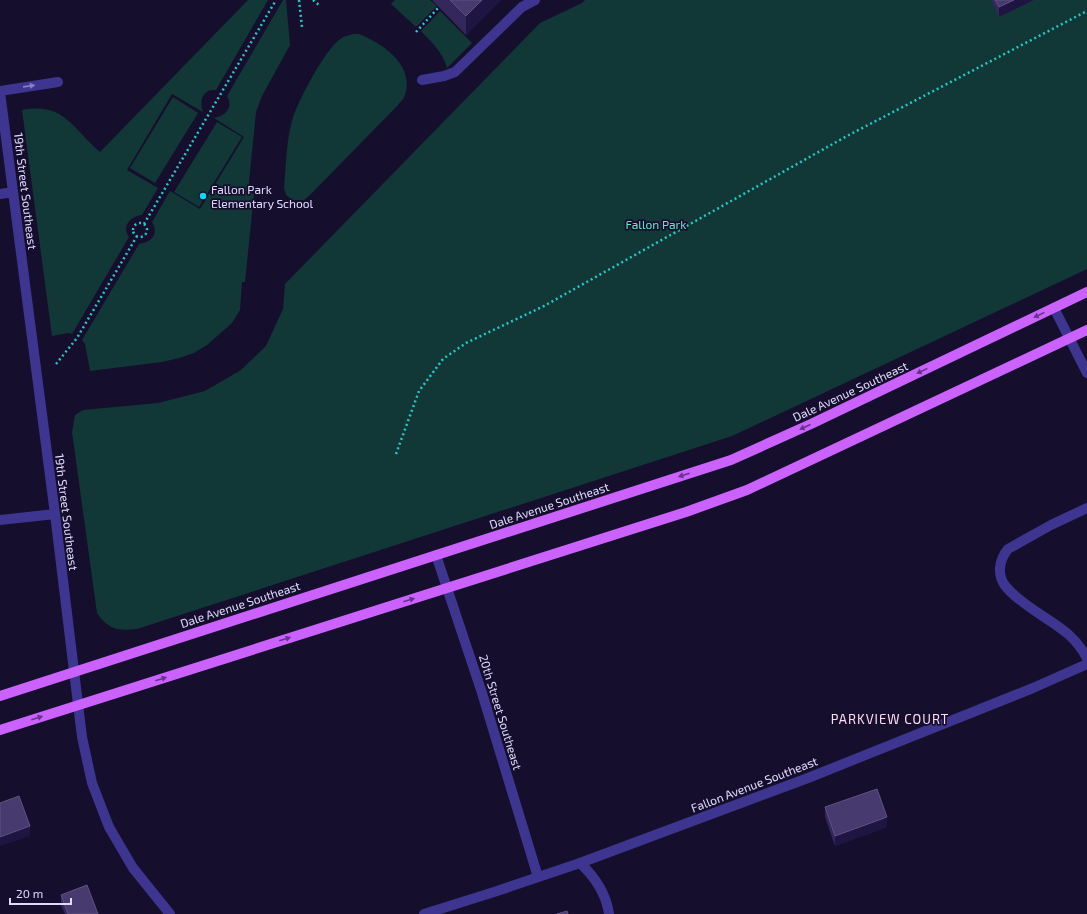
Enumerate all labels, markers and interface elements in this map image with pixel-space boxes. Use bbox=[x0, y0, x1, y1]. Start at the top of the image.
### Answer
one-way arrow bbox=[23, 83, 35, 90]
street label: 19th Street Southeast bbox=[12, 132, 40, 251]
place label: Fallon Park Elementary School bbox=[211, 182, 314, 210]
marker: Fallon Park Elementary School bbox=[198, 191, 208, 201]
park label: Fallon Park bbox=[626, 217, 686, 231]
one-way arrow bbox=[1033, 312, 1045, 318]
street label: Dale Avenue Southeast bbox=[790, 358, 910, 424]
one-way arrow bbox=[916, 368, 928, 374]
one-way arrow bbox=[799, 424, 810, 430]
street label: 19th Street Southeast bbox=[53, 453, 81, 572]
one-way arrow bbox=[678, 472, 690, 478]
street label: Dale Avenue Southeast bbox=[487, 479, 611, 531]
street label: Dale Avenue Southeast bbox=[178, 578, 302, 630]
one-way arrow bbox=[403, 597, 415, 603]
one-way arrow bbox=[279, 636, 291, 642]
street label: 20th Street Southeast bbox=[477, 653, 525, 772]
one-way arrow bbox=[155, 676, 167, 682]
district label: PARKVIEW COURT bbox=[831, 711, 949, 727]
one-way arrow bbox=[31, 715, 43, 721]
street label: Fallon Avenue Southeast bbox=[689, 753, 820, 815]
scale bar bbox=[10, 880, 71, 906]
text: 20 m bbox=[16, 886, 43, 900]

